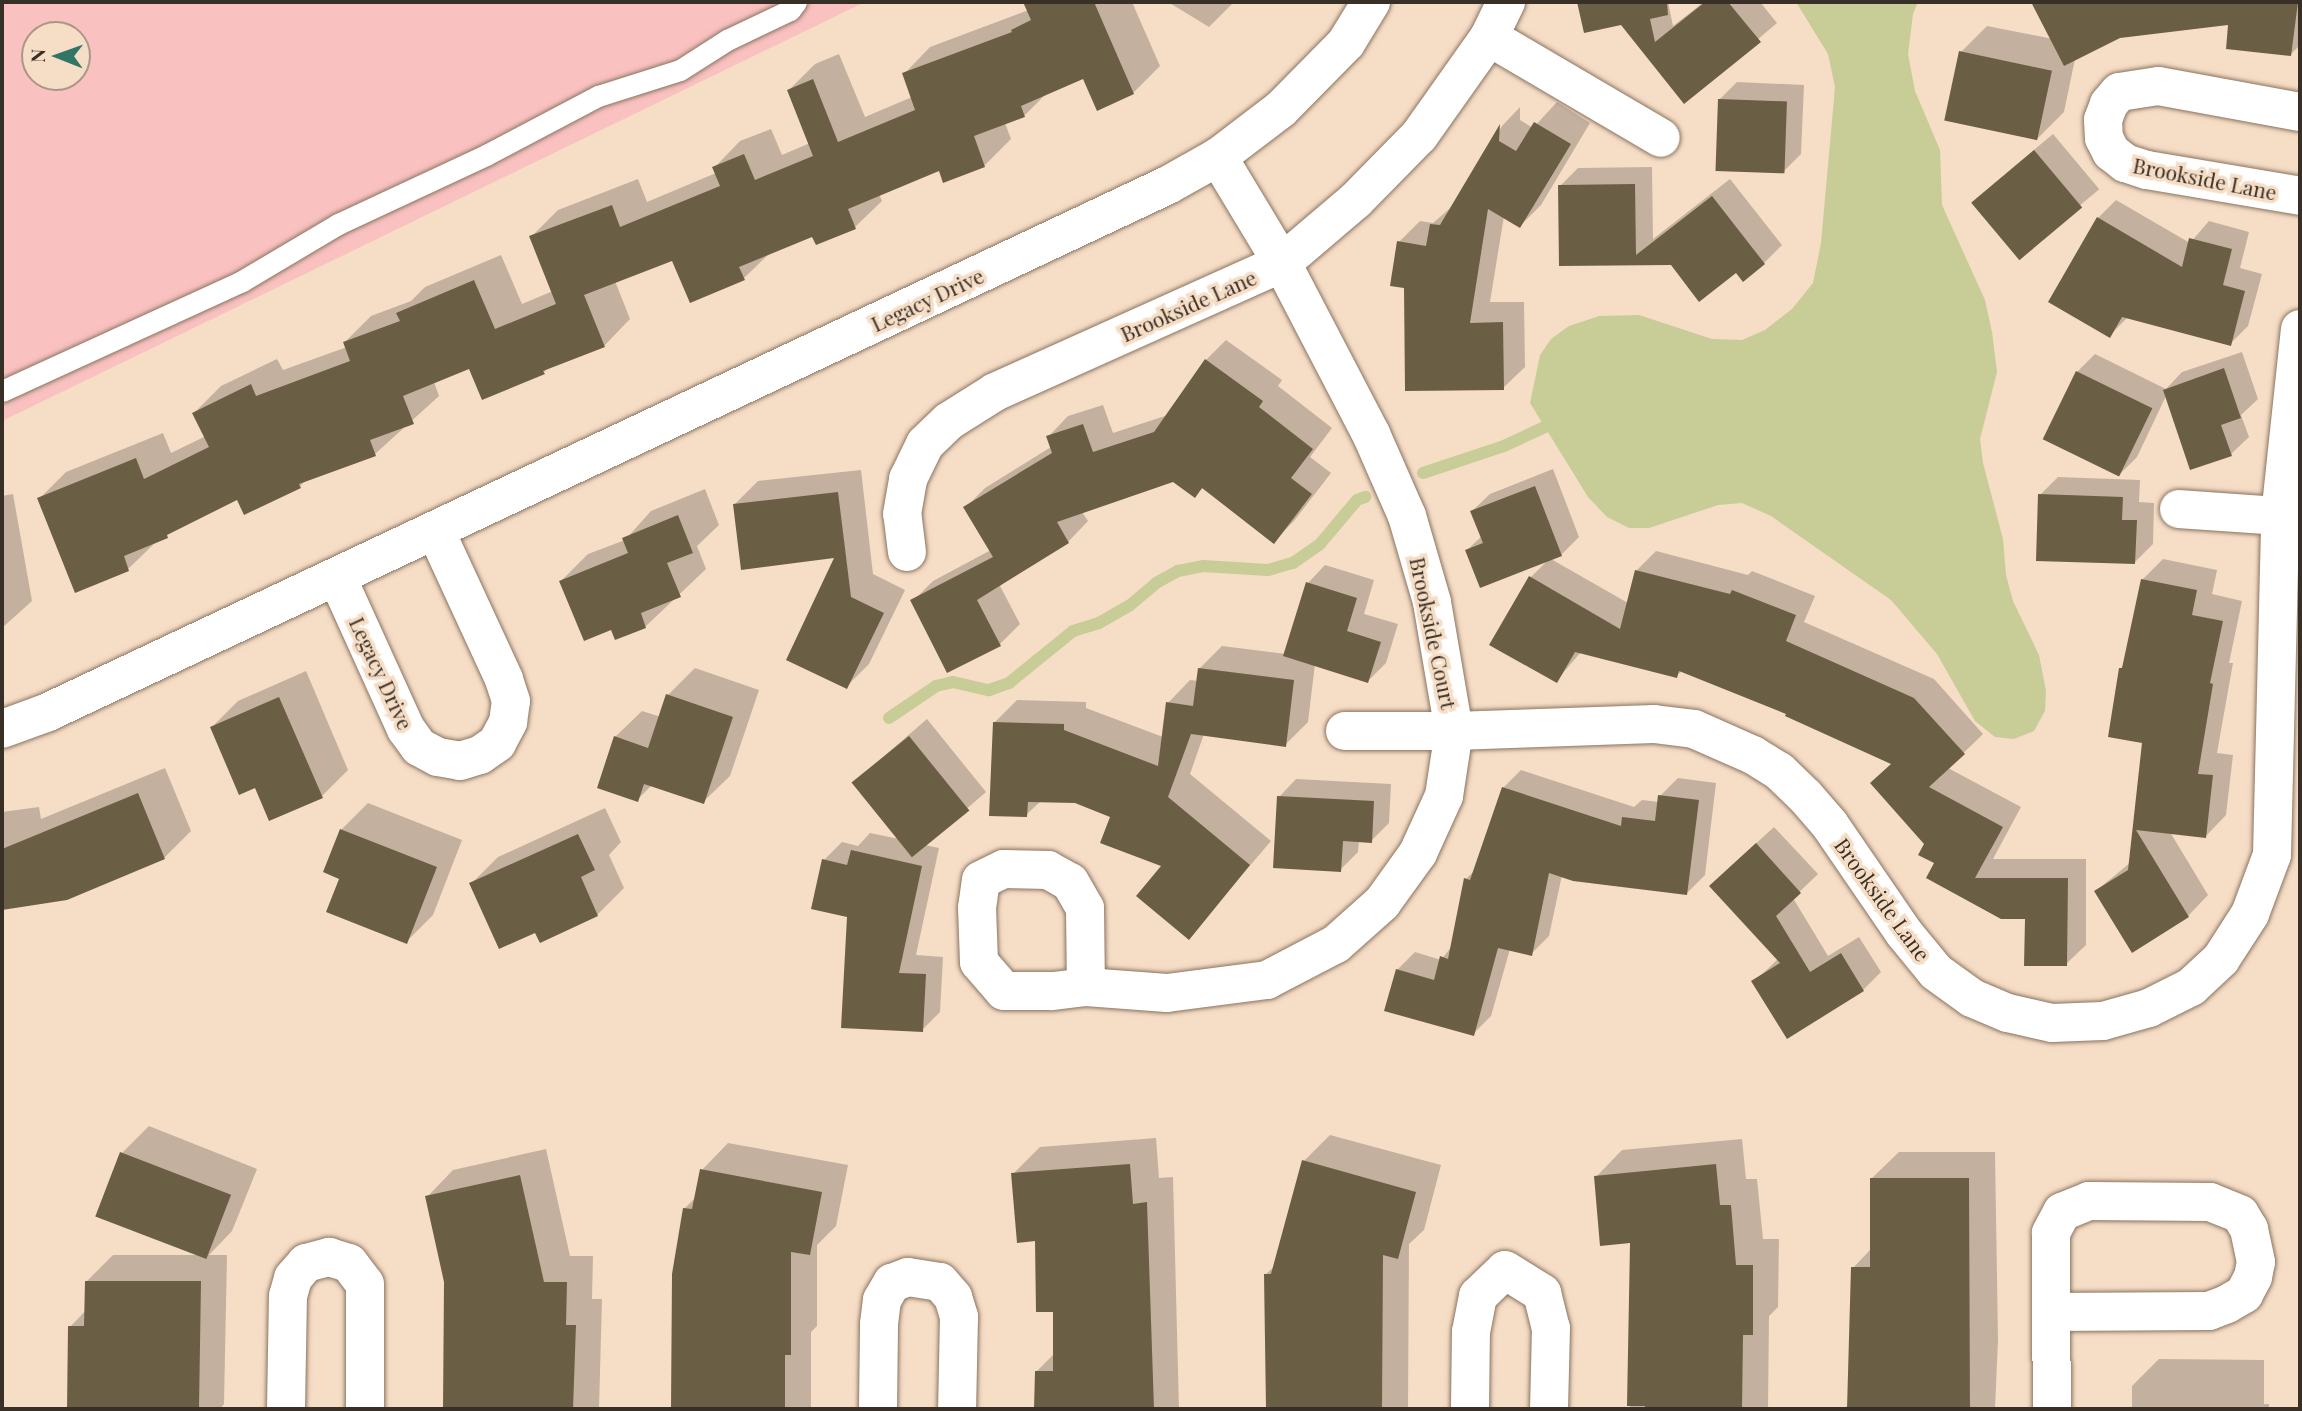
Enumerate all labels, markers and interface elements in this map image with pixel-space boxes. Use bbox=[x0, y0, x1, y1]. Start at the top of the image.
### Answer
north arrow bbox=[21, 21, 91, 91]
text: N bbox=[24, 49, 50, 63]
street label: Brookside Lane bbox=[2131, 152, 2279, 204]
street label: Legacy Drive bbox=[867, 262, 987, 336]
street label: Brookside Lane bbox=[1116, 264, 1260, 346]
street label: Brookside Court bbox=[1406, 555, 1462, 711]
street label: Legacy Drive bbox=[345, 613, 419, 733]
street label: Brookside Lane bbox=[1830, 833, 1936, 965]

